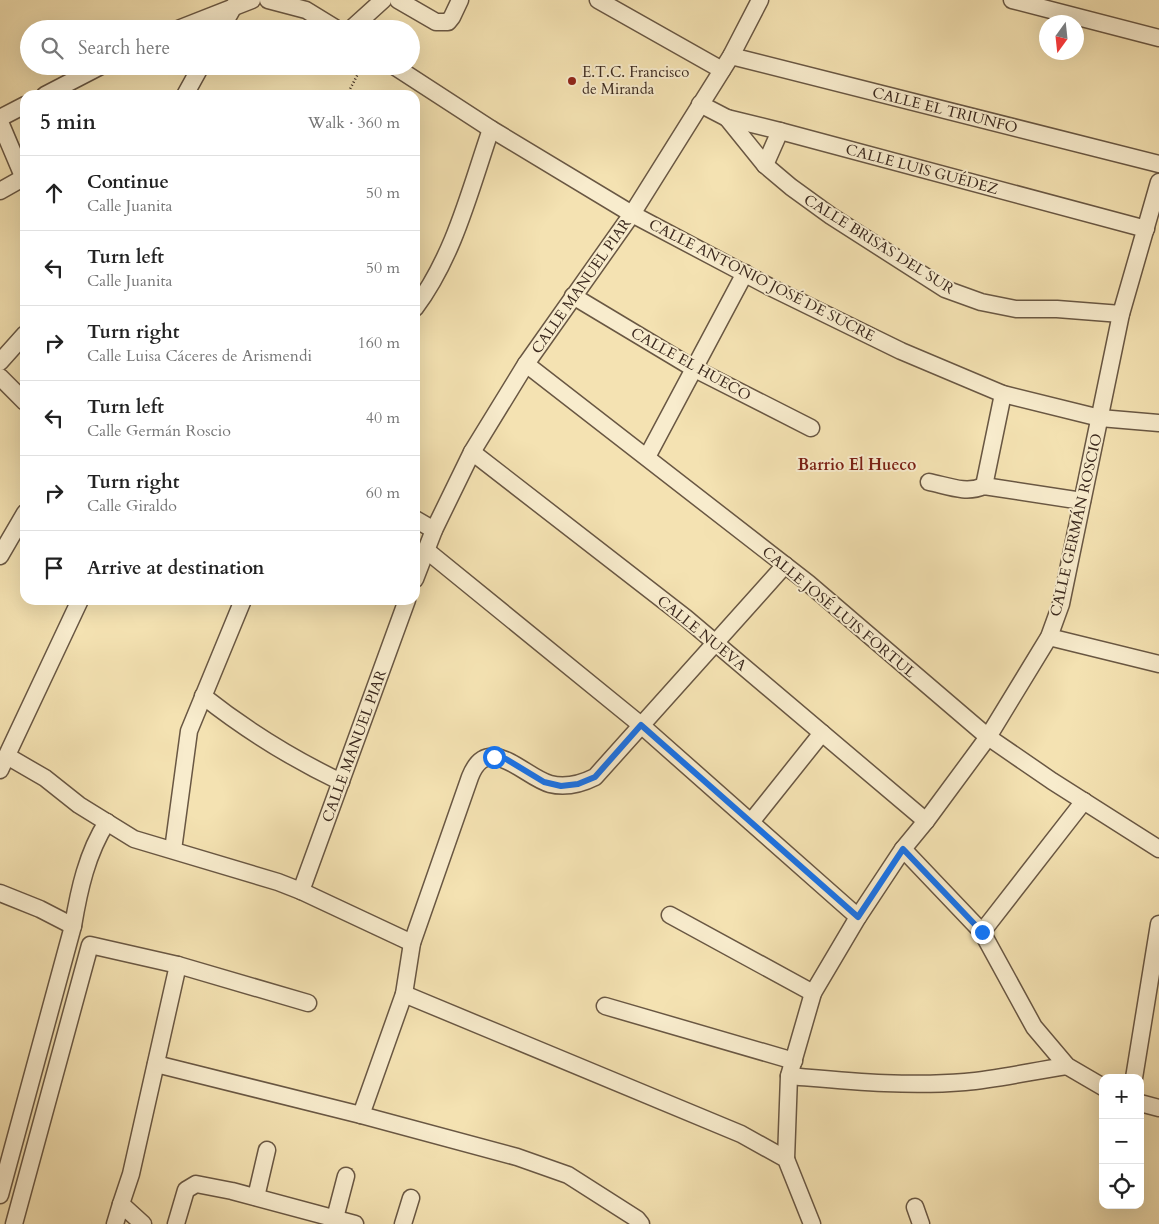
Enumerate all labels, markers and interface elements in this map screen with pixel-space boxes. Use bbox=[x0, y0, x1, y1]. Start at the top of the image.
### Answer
north arrow bbox=[1039, 15, 1084, 60]
search box bbox=[20, 20, 420, 75]
icon: search bbox=[38, 34, 66, 62]
text: Search here bbox=[78, 35, 170, 61]
place label: E.T.C. Francisco de Miranda bbox=[582, 62, 689, 99]
marker: E.T.C. Francisco de Miranda bbox=[566, 75, 578, 87]
street label: CALLE EL TRIUNFO bbox=[870, 82, 1020, 138]
text: 5 min bbox=[40, 108, 96, 137]
text: Walk · 360 m bbox=[308, 112, 400, 134]
street label: CALLE LUIS GUÉDEZ bbox=[844, 139, 1000, 199]
text: Continue bbox=[87, 169, 169, 195]
icon: ahead bbox=[40, 179, 68, 207]
text: 50 m bbox=[366, 182, 400, 204]
street label: CALLE BRISAS DEL SUR bbox=[800, 189, 958, 299]
text: Calle Juanita bbox=[87, 195, 173, 217]
street label: CALLE MANUEL PIAR bbox=[527, 214, 636, 358]
street label: CALLE ANTONIO JOSÉ DE SUCRE bbox=[646, 214, 878, 346]
text: Turn left bbox=[87, 244, 164, 270]
icon: left bbox=[40, 254, 68, 282]
text: 50 m bbox=[366, 257, 400, 279]
text: Calle Juanita bbox=[87, 270, 173, 292]
text: Turn right bbox=[87, 319, 179, 345]
street label: CALLE EL HUECO bbox=[627, 323, 755, 405]
icon: right bbox=[40, 329, 68, 357]
text: 160 m bbox=[358, 332, 400, 354]
text: Calle Luisa Cáceres de Arismendi bbox=[87, 345, 312, 367]
text: Turn left bbox=[87, 394, 164, 420]
icon: left bbox=[40, 404, 68, 432]
text: 40 m bbox=[366, 407, 400, 429]
text: Calle Germán Roscio bbox=[87, 420, 231, 442]
street label: CALLE GERMÁN ROSCIO bbox=[1045, 432, 1107, 618]
district label: Barrio El Hueco bbox=[798, 454, 916, 476]
text: Turn right bbox=[87, 469, 179, 495]
icon: right bbox=[40, 479, 68, 507]
text: 60 m bbox=[366, 482, 400, 504]
text: Calle Giraldo bbox=[87, 495, 177, 517]
street label: CALLE JOSÉ LUIS FORTUL bbox=[758, 542, 921, 683]
icon: arrive bbox=[40, 554, 68, 582]
text: Arrive at destination bbox=[87, 555, 264, 581]
street label: CALLE NUEVA bbox=[653, 591, 751, 675]
street label: CALLE MANUEL PIAR bbox=[317, 666, 391, 825]
route start bbox=[483, 746, 506, 769]
route end bbox=[971, 921, 994, 944]
map controls bbox=[1099, 1074, 1144, 1209]
button: + bbox=[1099, 1074, 1144, 1119]
button: − bbox=[1099, 1119, 1144, 1164]
button: locate bbox=[1099, 1164, 1144, 1209]

